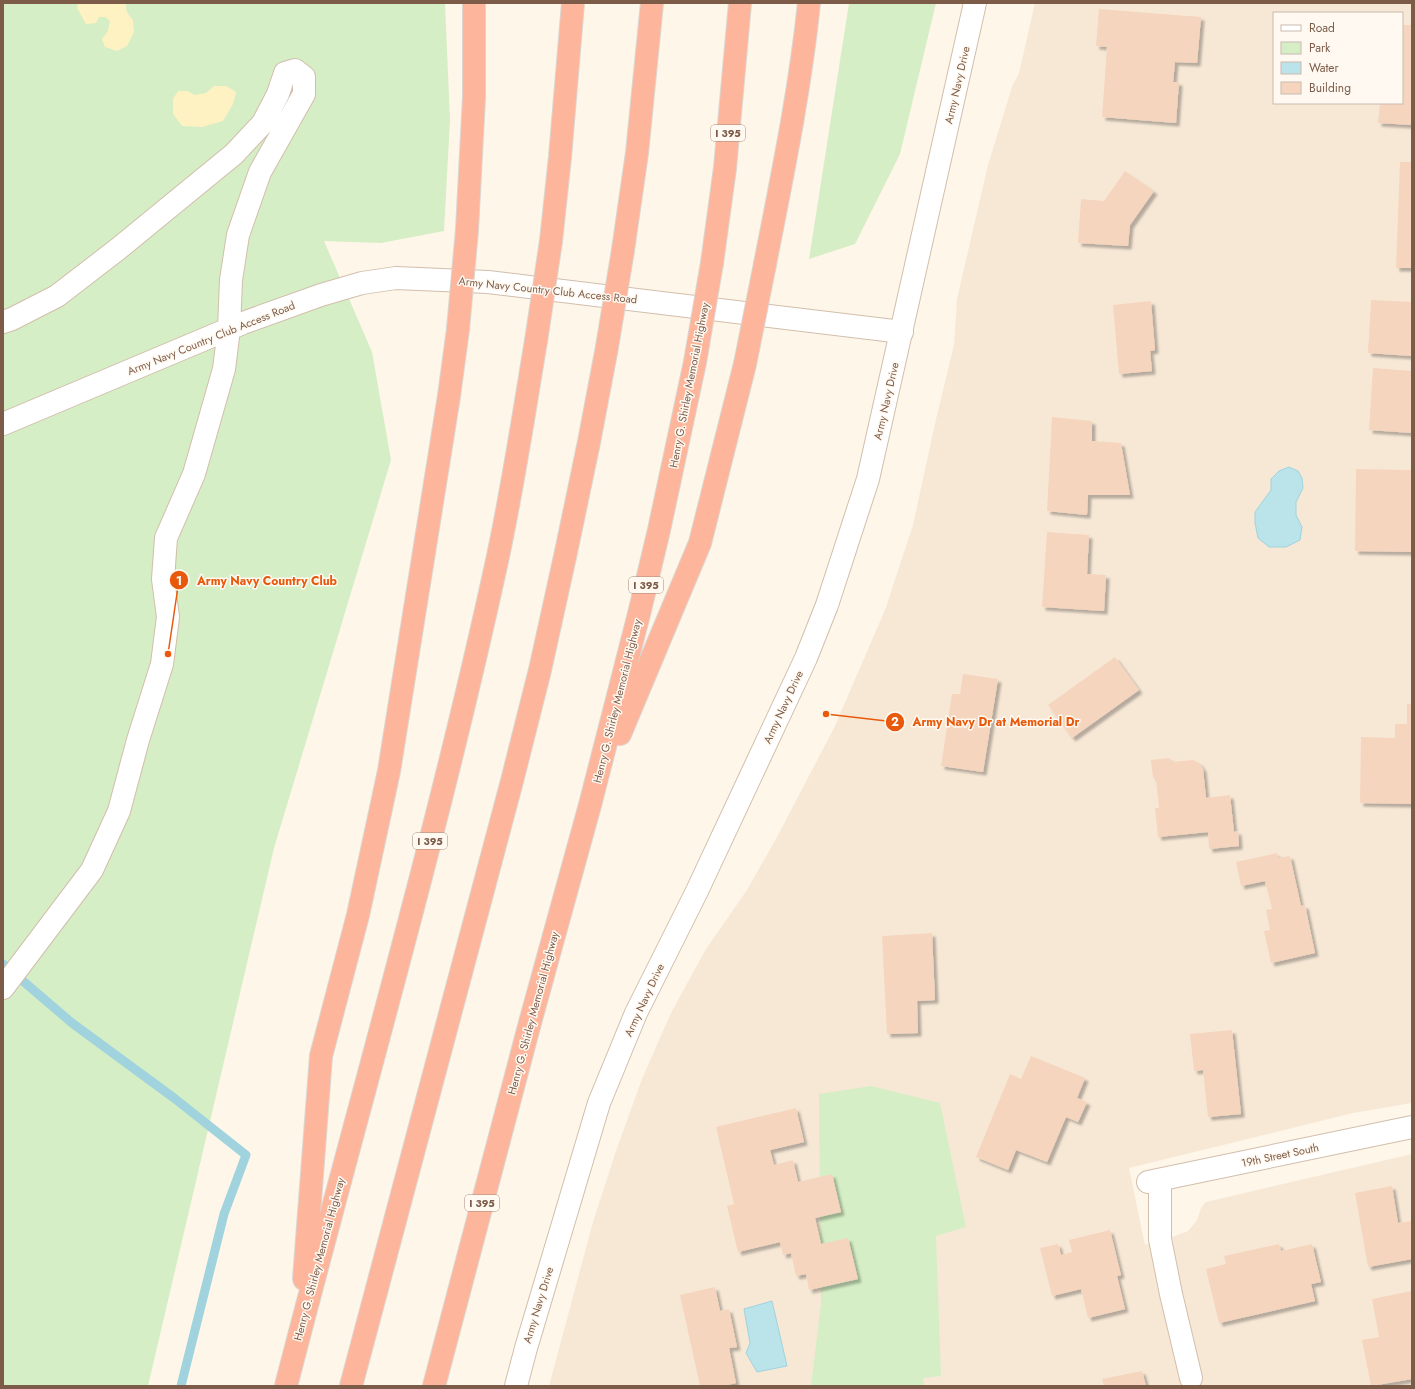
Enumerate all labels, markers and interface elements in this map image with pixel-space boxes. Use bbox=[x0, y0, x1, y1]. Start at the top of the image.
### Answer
legend bbox=[1273, 12, 1403, 104]
text: Road bbox=[1309, 19, 1335, 37]
text: Park bbox=[1309, 39, 1331, 57]
street label: Army Navy Drive bbox=[940, 44, 974, 125]
text: Water bbox=[1309, 59, 1340, 77]
text: Building bbox=[1309, 79, 1351, 97]
road number: I 395 bbox=[711, 125, 745, 141]
street label: Army Navy Country Club Access Road bbox=[458, 273, 638, 307]
street label: Army Navy Country Club Access Road bbox=[125, 297, 297, 379]
street label: Henry G. Shirley Memorial Highway bbox=[665, 301, 713, 469]
street label: Army Navy Drive bbox=[869, 360, 903, 441]
callout: Army Navy Country Club bbox=[169, 568, 345, 592]
text: 1 bbox=[176, 572, 182, 590]
text: Army Navy Country Club bbox=[196, 572, 338, 590]
road number: I 395 bbox=[629, 577, 663, 593]
street label: Henry G. Shirley Memorial Highway bbox=[589, 617, 645, 785]
street label: Army Navy Drive bbox=[759, 667, 807, 746]
callout: Army Navy Dr at Memorial Dr bbox=[885, 710, 1088, 734]
text: 2 bbox=[891, 713, 899, 731]
text: Army Navy Dr at Memorial Dr bbox=[912, 713, 1079, 731]
road number: I 395 bbox=[413, 833, 447, 849]
street label: Henry G. Shirley Memorial Highway bbox=[504, 930, 563, 1096]
street label: Army Navy Drive bbox=[620, 960, 668, 1039]
street label: 19th Street South bbox=[1240, 1139, 1320, 1171]
street label: Henry G. Shirley Memorial Highway bbox=[290, 1176, 349, 1342]
road number: I 395 bbox=[465, 1195, 499, 1211]
street label: Army Navy Drive bbox=[519, 1264, 557, 1345]

